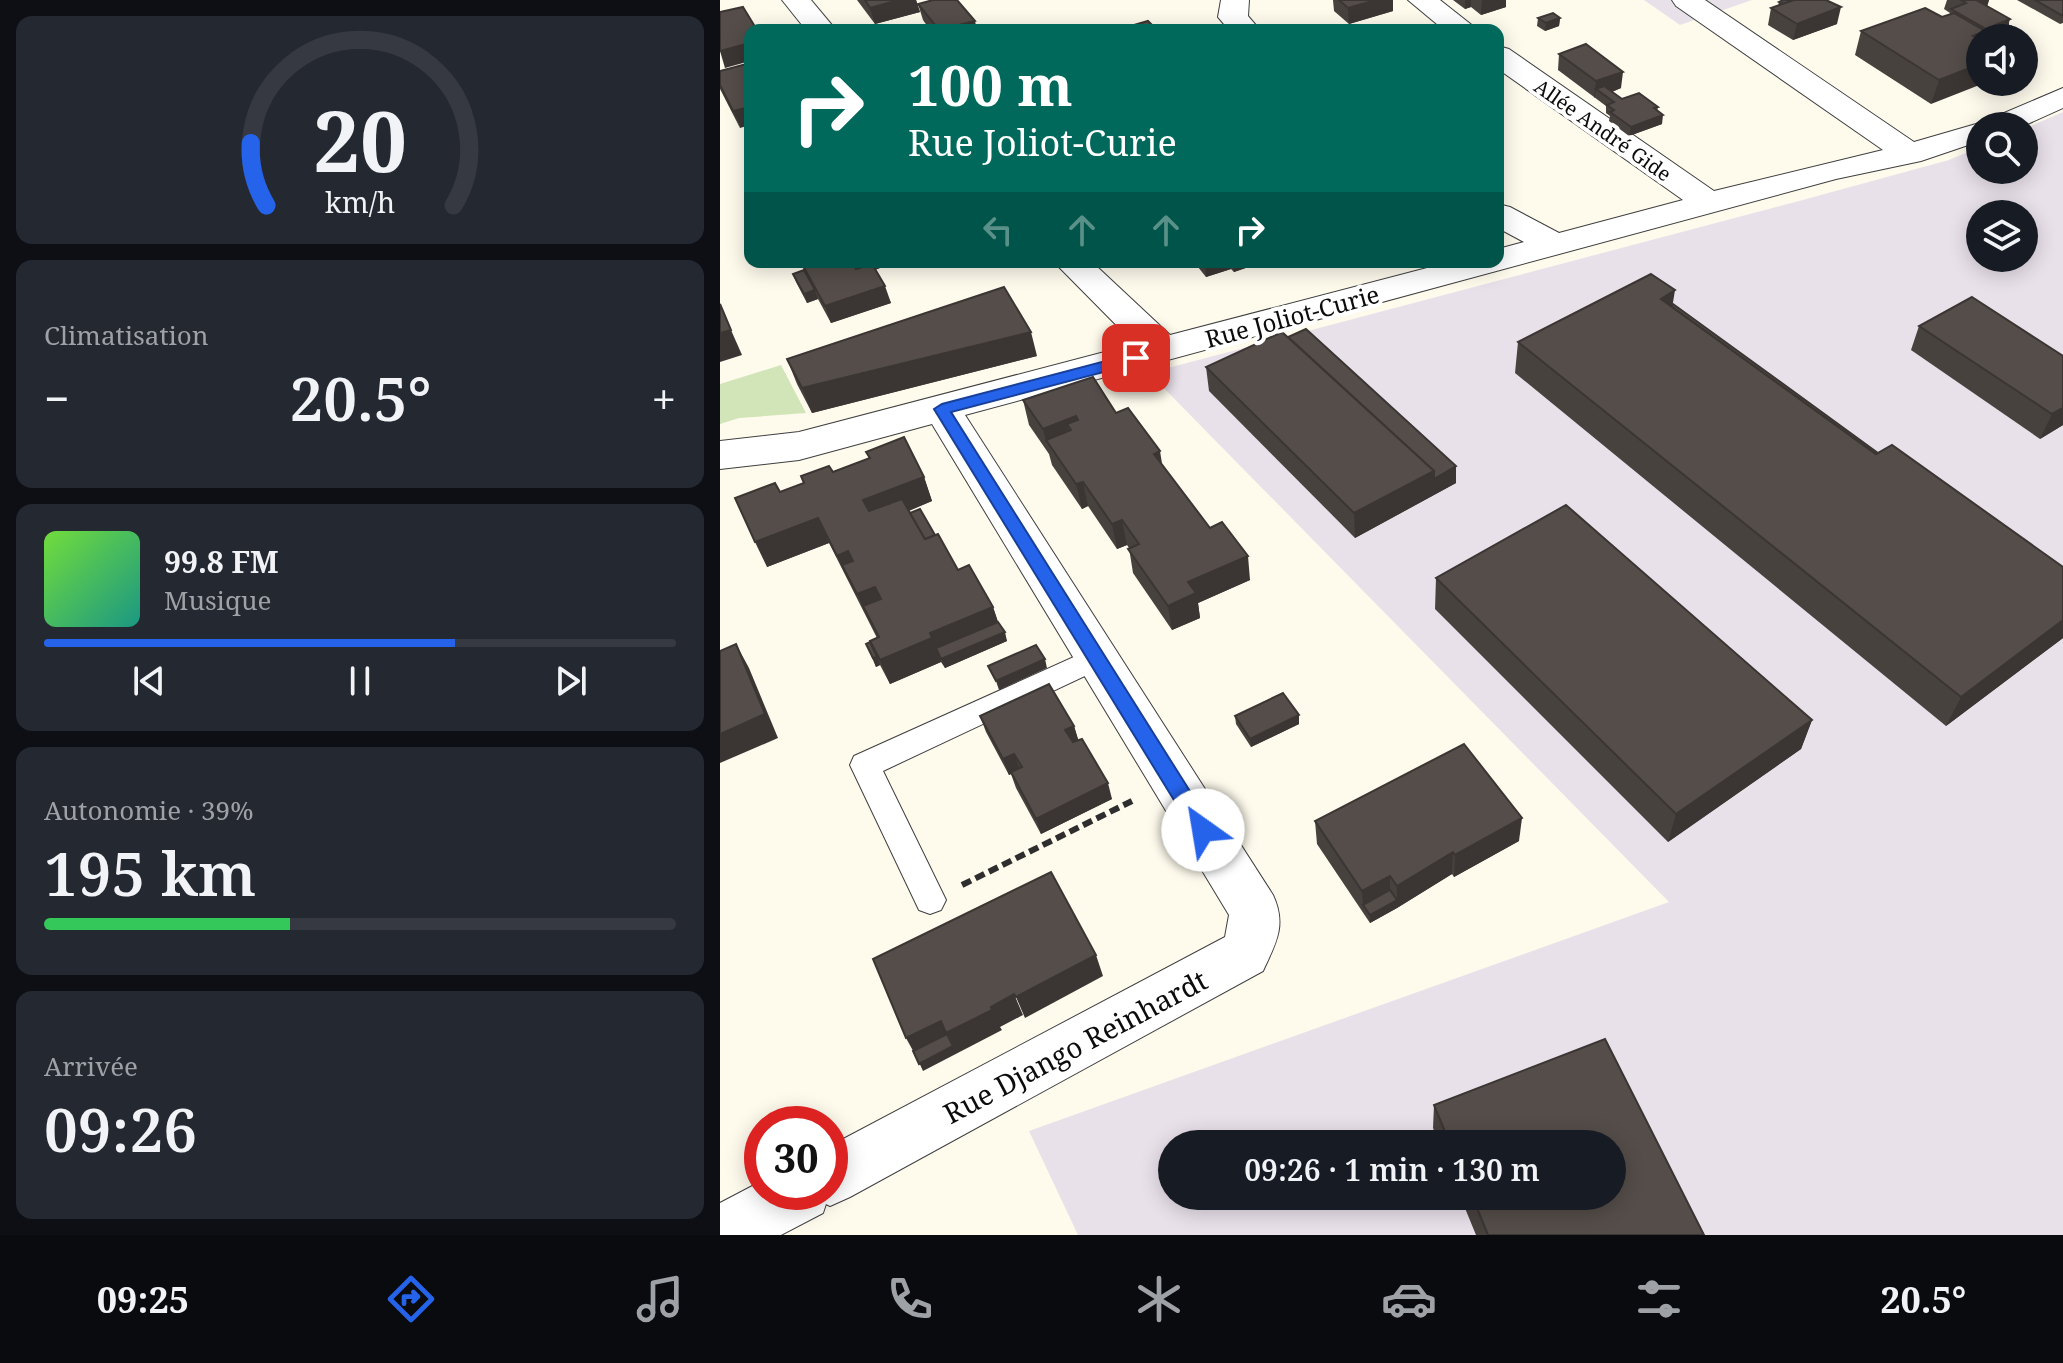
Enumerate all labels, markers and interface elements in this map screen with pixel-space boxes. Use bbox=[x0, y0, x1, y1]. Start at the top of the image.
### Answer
map controls bbox=[1966, 24, 2038, 272]
button: sound bbox=[1966, 24, 2038, 96]
text: 100 m bbox=[908, 46, 1073, 122]
icon: right bbox=[776, 56, 880, 160]
street label: Allée André Gide bbox=[1529, 73, 1677, 187]
text: 20 bbox=[313, 82, 407, 195]
button: search bbox=[1966, 112, 2038, 184]
text: Rue Joliot-Curie bbox=[908, 118, 1177, 167]
text: km/h bbox=[325, 182, 395, 221]
button: layers bbox=[1966, 200, 2038, 272]
icon: left bbox=[976, 208, 1020, 252]
icon: ahead bbox=[1060, 208, 1104, 252]
icon: ahead bbox=[1144, 208, 1188, 252]
icon: right bbox=[1228, 208, 1272, 252]
street label: Rue Joliot-Curie bbox=[1201, 277, 1383, 355]
text: Climatisation bbox=[44, 317, 209, 353]
pin bbox=[1102, 324, 1170, 392]
icon: arrive bbox=[1114, 336, 1158, 380]
text: 20.5° bbox=[289, 357, 431, 439]
text: − bbox=[44, 368, 69, 428]
text: + bbox=[651, 368, 676, 428]
text: 99.8 FM bbox=[164, 541, 279, 582]
text: Musique bbox=[164, 582, 271, 618]
icon: previous bbox=[127, 659, 171, 703]
icon: pause bbox=[338, 659, 382, 703]
icon: next bbox=[549, 659, 593, 703]
position arrow bbox=[1161, 788, 1245, 872]
text: Autonomie · 39% bbox=[44, 792, 253, 828]
text: 195 km bbox=[44, 832, 256, 914]
street label: Rue Django Reinhardt bbox=[936, 960, 1214, 1132]
text: Arrivée bbox=[44, 1048, 138, 1084]
text: 09:26 bbox=[44, 1088, 197, 1170]
speed limit sign: 30 bbox=[744, 1106, 848, 1210]
text: 09:26 · 1 min · 130 m bbox=[1244, 1149, 1540, 1190]
icon: directions bbox=[383, 1271, 439, 1327]
icon: music bbox=[632, 1271, 688, 1327]
icon: phone bbox=[882, 1271, 938, 1327]
icon: climate bbox=[1131, 1271, 1187, 1327]
icon: car bbox=[1381, 1271, 1437, 1327]
icon: filters bbox=[1631, 1271, 1687, 1327]
text: 09:25 bbox=[97, 1275, 189, 1324]
text: 20.5° bbox=[1880, 1275, 1966, 1324]

